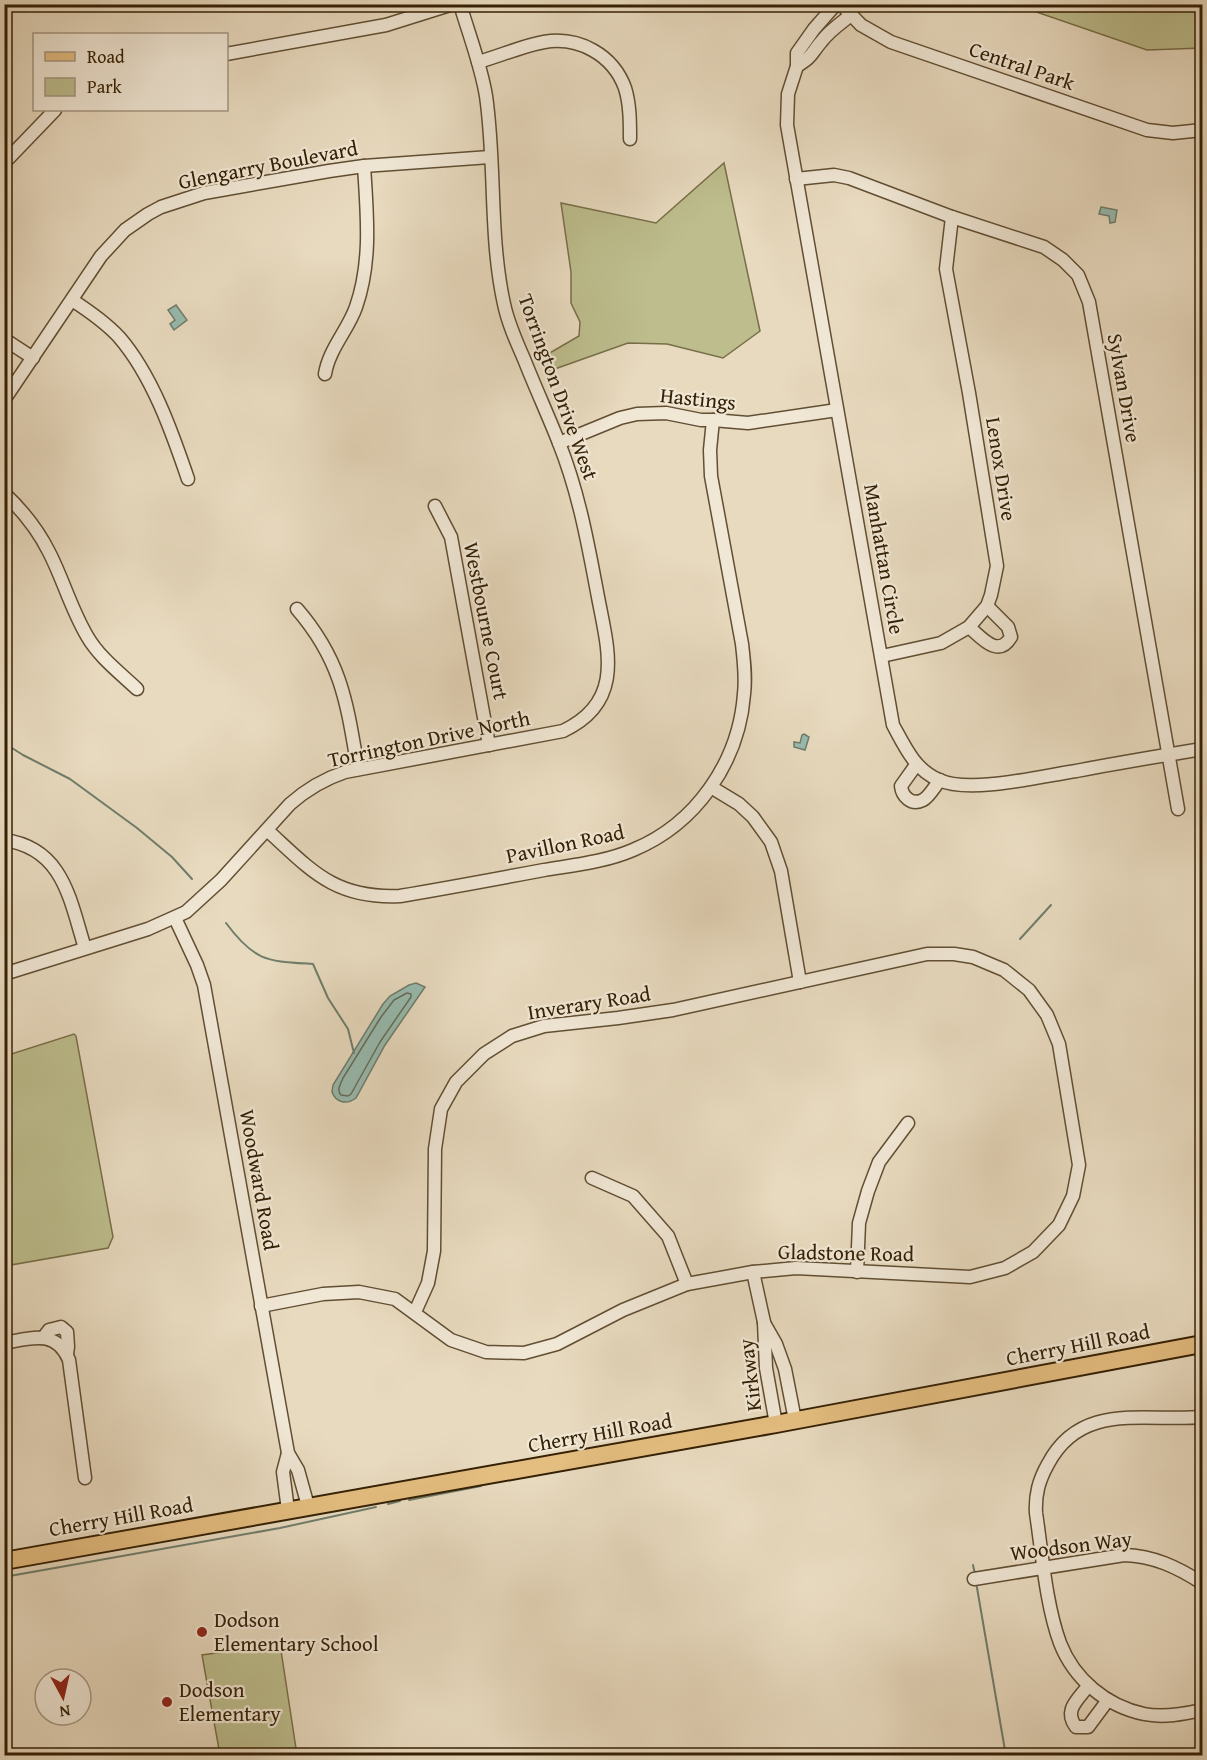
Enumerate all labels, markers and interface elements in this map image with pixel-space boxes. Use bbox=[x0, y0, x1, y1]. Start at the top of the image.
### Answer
legend bbox=[33, 33, 228, 111]
street label: Central Park bbox=[965, 33, 1079, 98]
text: Road bbox=[87, 43, 125, 70]
text: Park bbox=[87, 73, 123, 100]
street label: Glengarry Boulevard bbox=[176, 132, 361, 197]
street label: Torrington Drive West bbox=[510, 289, 607, 485]
street label: Sylvan Drive bbox=[1100, 331, 1149, 445]
street label: Hastings bbox=[659, 379, 738, 418]
street label: Lenox Drive bbox=[978, 415, 1025, 523]
street label: Manhattan Circle bbox=[856, 481, 913, 637]
street label: Westbourne Court bbox=[456, 539, 517, 703]
street label: Torrington Drive North bbox=[325, 702, 533, 775]
street label: Pavillon Road bbox=[503, 816, 628, 871]
street label: Inverary Road bbox=[525, 977, 653, 1028]
street label: Woodward Road bbox=[232, 1107, 287, 1254]
street label: Gladstone Road bbox=[778, 1236, 915, 1269]
street label: Cherry Hill Road bbox=[1003, 1315, 1153, 1374]
street label: Kirkway bbox=[730, 1337, 769, 1413]
street label: Cherry Hill Road bbox=[526, 1404, 675, 1460]
street label: Cherry Hill Road bbox=[47, 1488, 196, 1544]
street label: Woodson Way bbox=[1008, 1523, 1134, 1568]
place label: Dodson Elementary School bbox=[214, 1604, 379, 1659]
marker: Dodson Elementary School bbox=[195, 1625, 209, 1639]
north arrow bbox=[33, 1667, 93, 1727]
place label: Dodson Elementary bbox=[179, 1674, 281, 1729]
marker: Dodson Elementary bbox=[160, 1695, 174, 1709]
text: N bbox=[58, 1699, 72, 1725]

